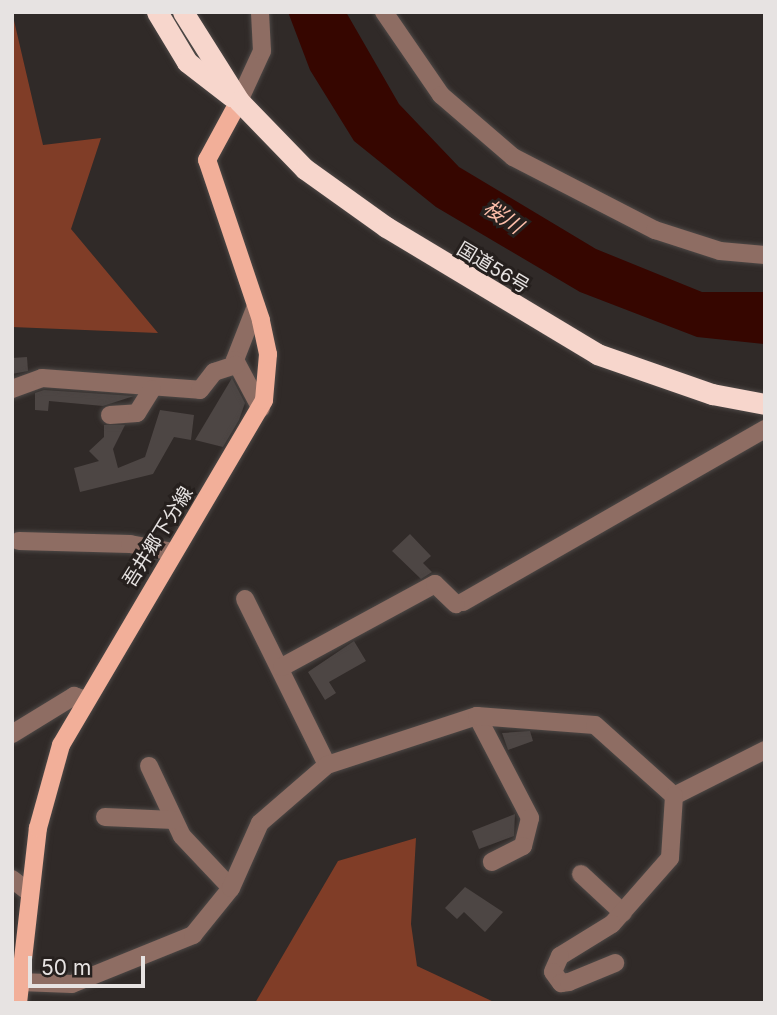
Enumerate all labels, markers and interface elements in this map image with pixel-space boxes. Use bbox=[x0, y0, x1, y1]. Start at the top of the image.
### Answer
water label: 桜川 bbox=[479, 195, 527, 239]
street label: 国道56号 bbox=[453, 238, 533, 298]
street label: 吾井郷下分線 bbox=[118, 483, 198, 591]
scale bar bbox=[32, 942, 149, 986]
text: 50 m bbox=[41, 955, 91, 980]

